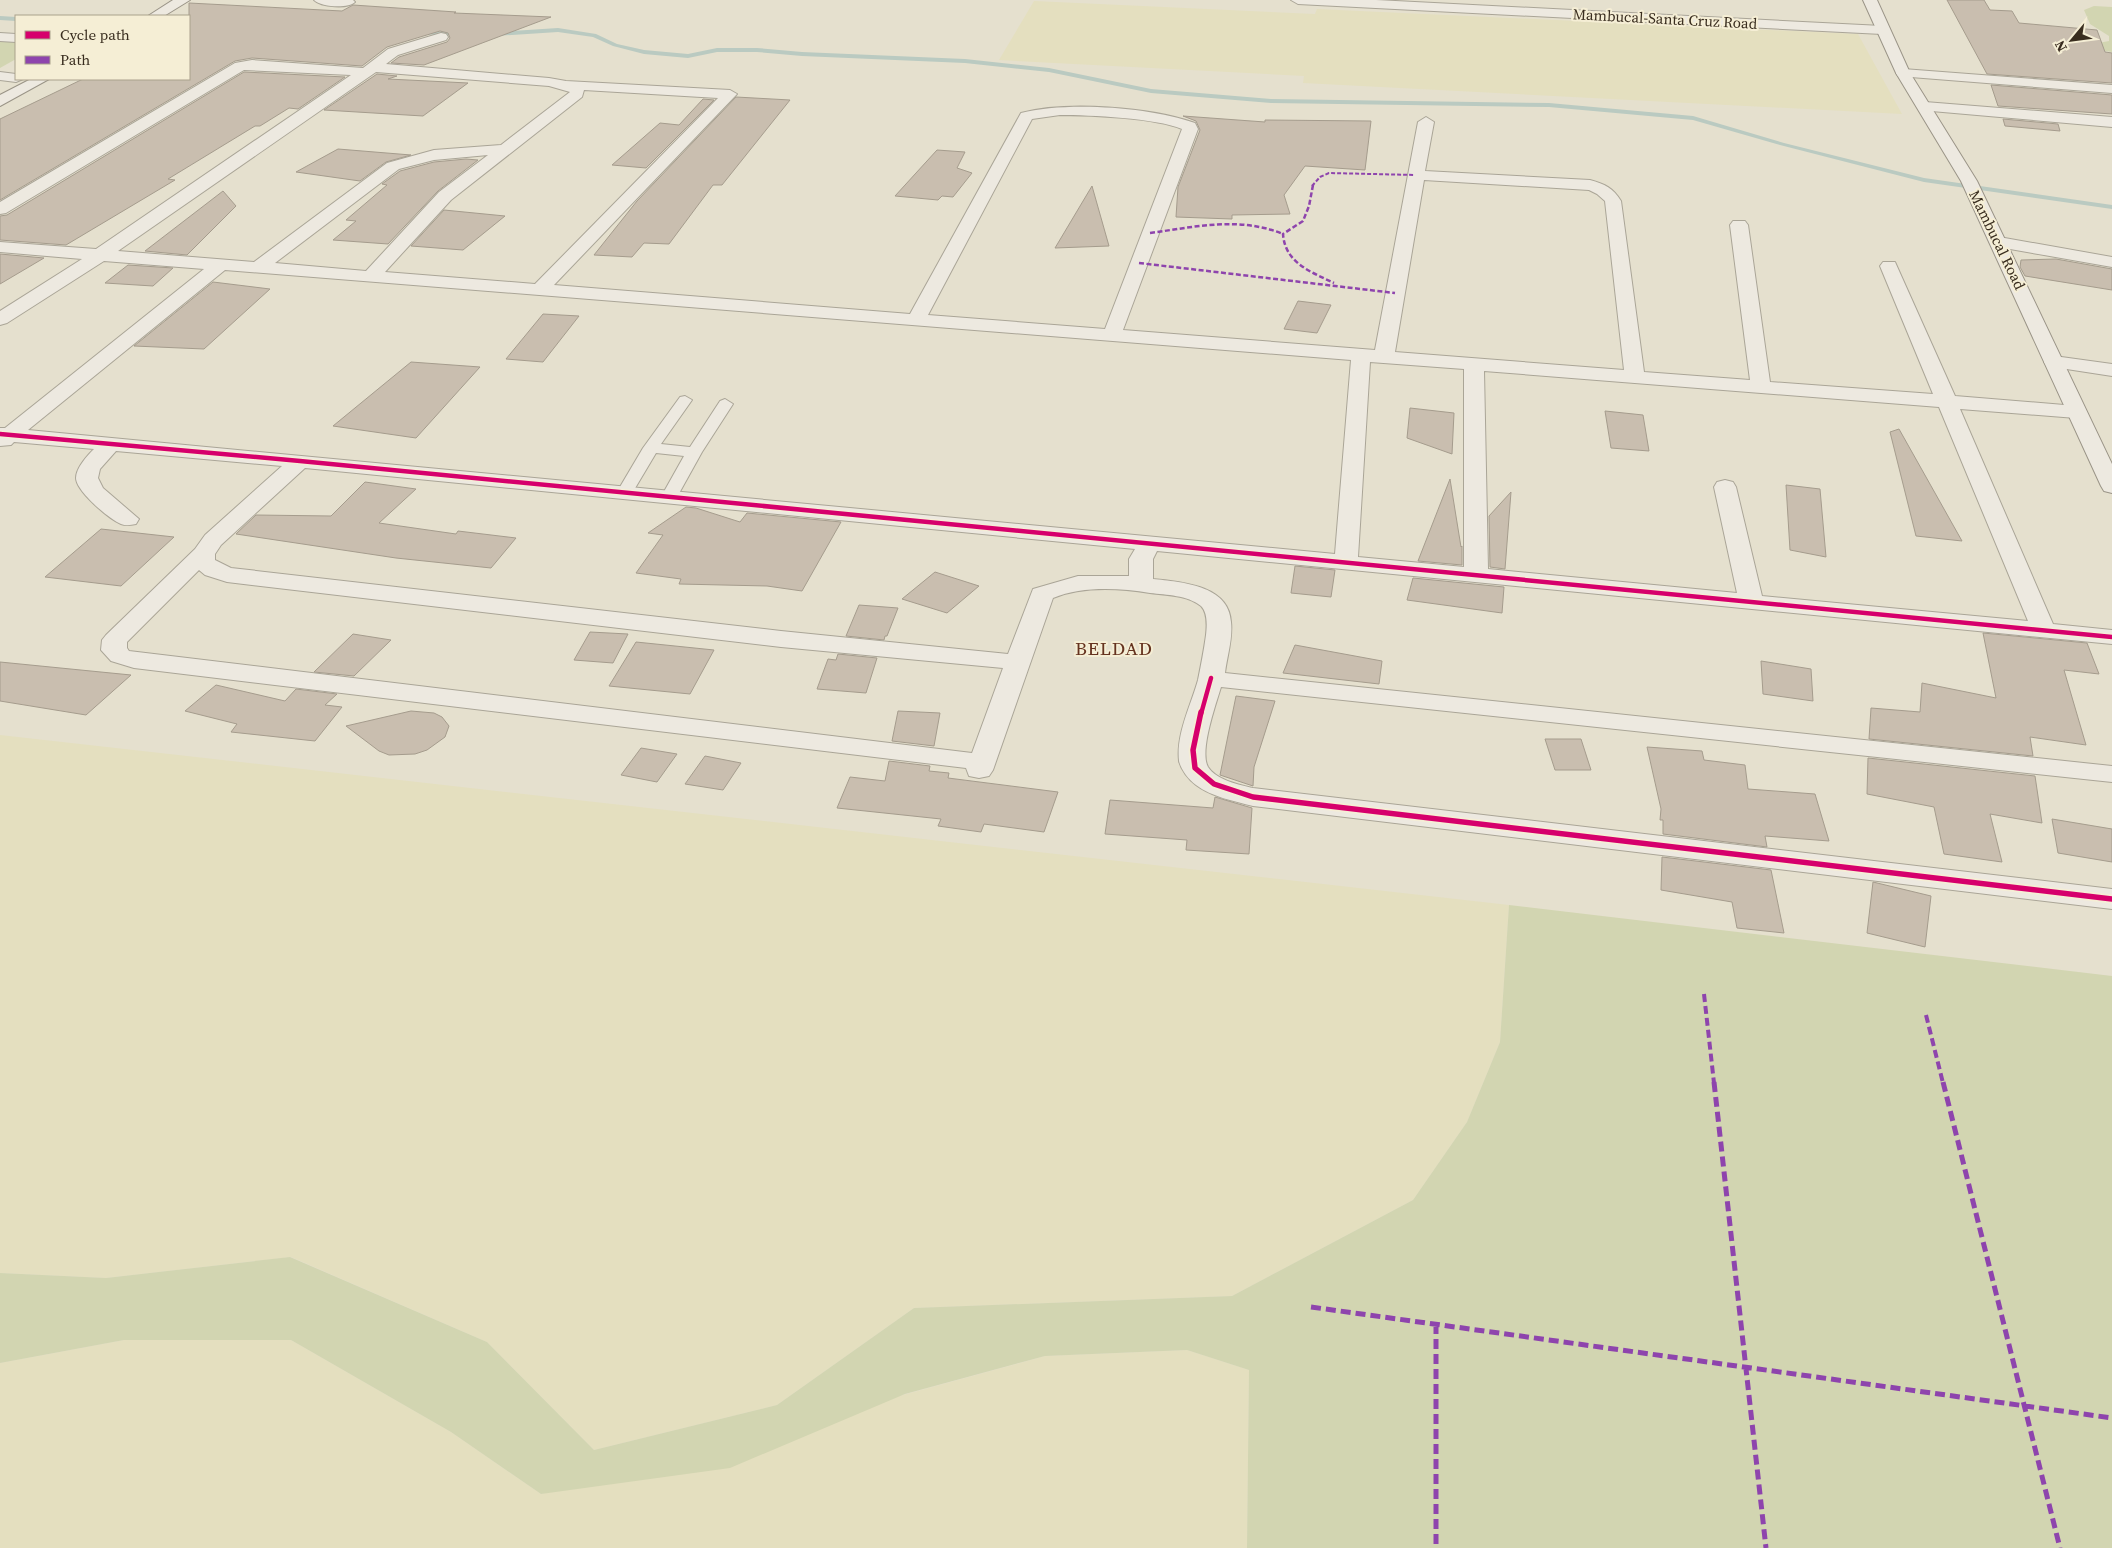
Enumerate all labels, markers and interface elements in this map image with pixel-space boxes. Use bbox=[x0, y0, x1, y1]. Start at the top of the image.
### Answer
street label: Mambucal-Santa Cruz Road bbox=[1572, 3, 1758, 34]
legend bbox=[15, 15, 190, 80]
north arrow bbox=[2047, 15, 2097, 65]
text: Cycle path bbox=[60, 24, 130, 45]
text: N bbox=[2049, 37, 2072, 56]
text: Path bbox=[60, 49, 90, 70]
street label: Mambucal Road bbox=[1964, 186, 2031, 293]
district label: BELDAD bbox=[1075, 635, 1153, 661]

